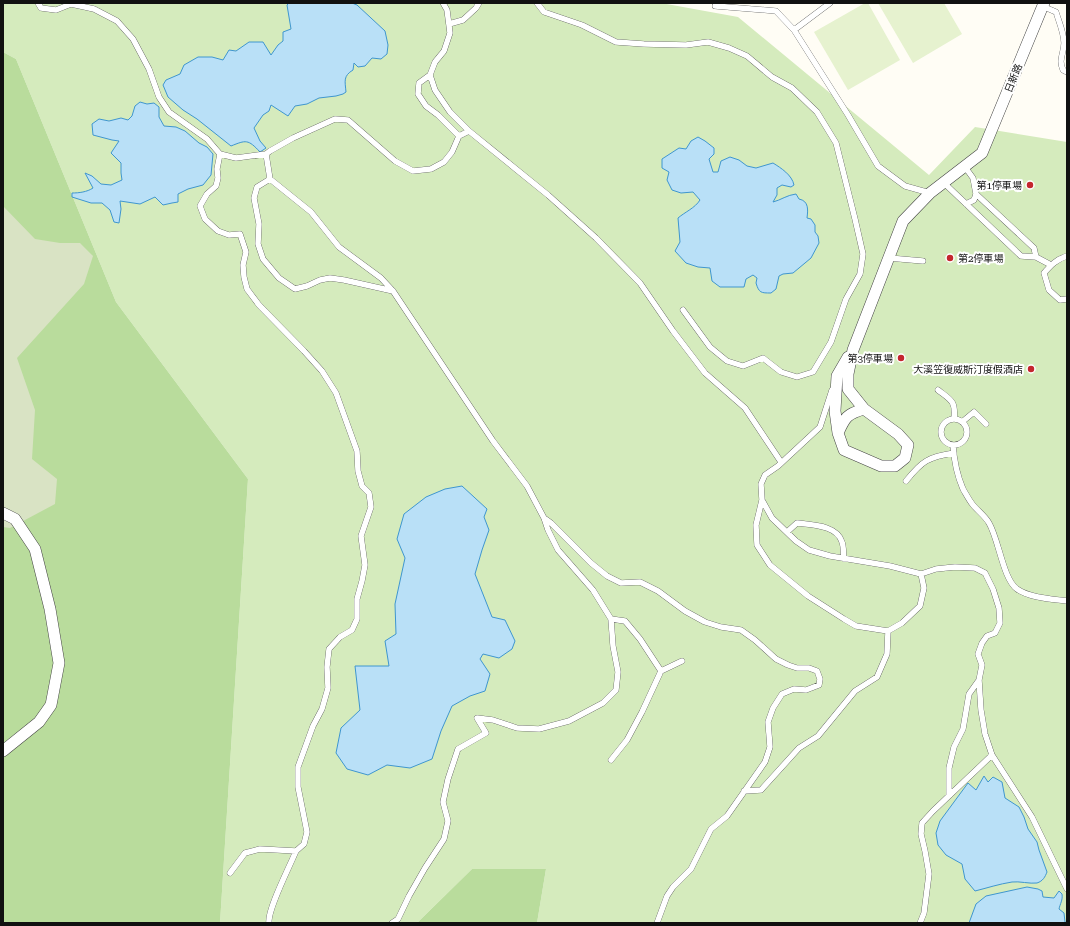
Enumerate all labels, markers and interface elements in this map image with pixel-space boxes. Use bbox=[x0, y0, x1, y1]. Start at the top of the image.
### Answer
street label: 日新路 bbox=[1003, 62, 1024, 94]
place label: 第1停車場 bbox=[976, 180, 1022, 191]
marker: 第1停車場 bbox=[1025, 180, 1035, 190]
marker: 第2停車場 bbox=[945, 253, 955, 263]
place label: 第2停車場 bbox=[958, 253, 1004, 264]
place label: 第3停車場 bbox=[847, 353, 893, 364]
marker: 第3停車場 bbox=[896, 353, 906, 363]
place label: 大溪笠復威斯汀度假酒店 bbox=[913, 364, 1023, 375]
marker: 大溪笠復威斯汀度假酒店 bbox=[1026, 364, 1036, 374]

